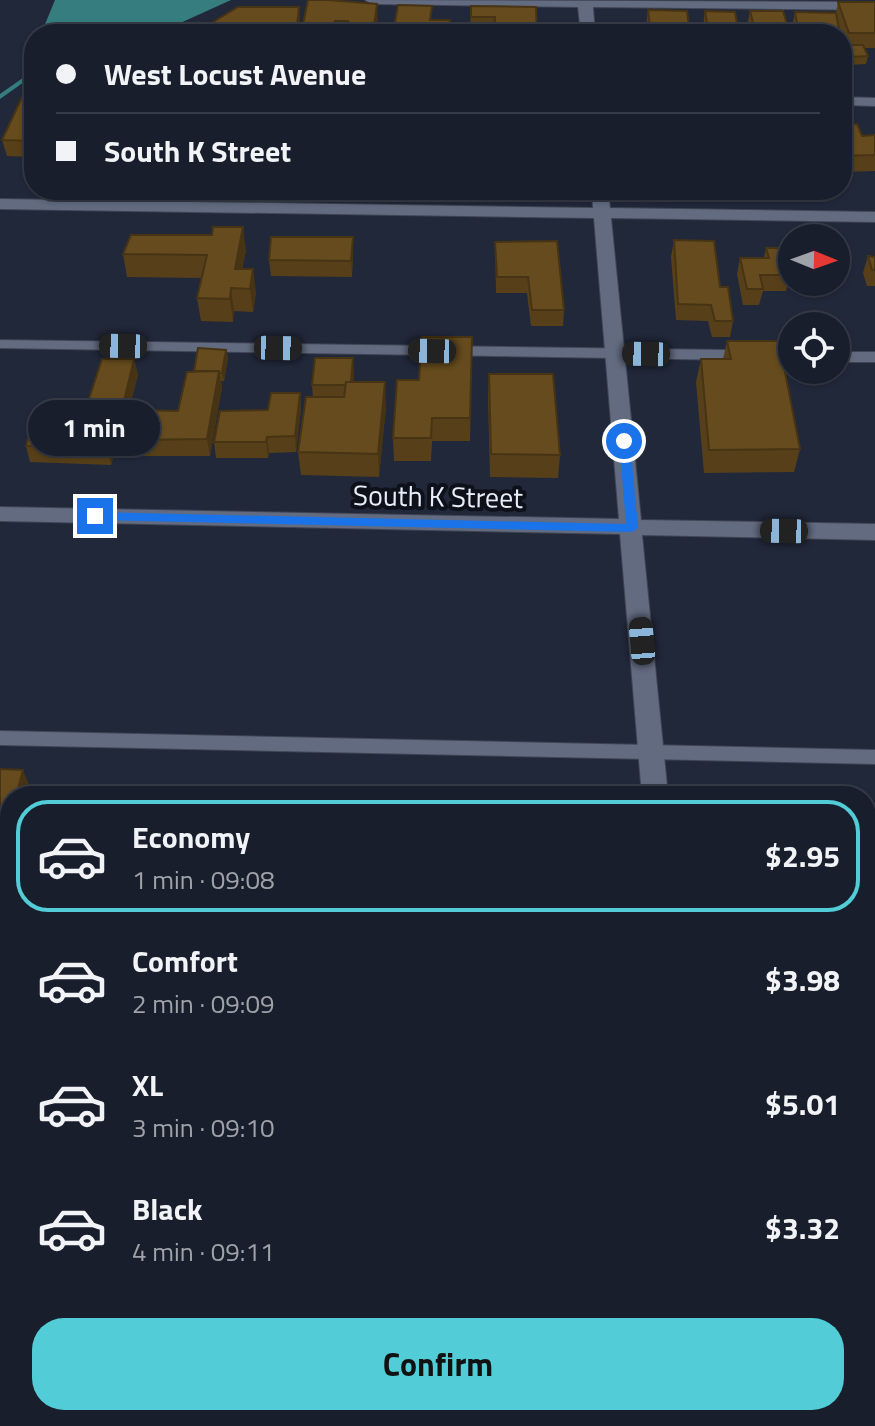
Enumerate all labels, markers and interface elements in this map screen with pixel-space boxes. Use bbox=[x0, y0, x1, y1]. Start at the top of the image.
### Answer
text: West Locust Avenue bbox=[104, 51, 366, 97]
text: South K Street bbox=[104, 128, 291, 174]
north arrow bbox=[778, 224, 850, 296]
map controls bbox=[778, 224, 850, 384]
button: locate bbox=[778, 312, 850, 384]
car bbox=[99, 334, 147, 358]
car bbox=[254, 336, 302, 360]
car bbox=[408, 339, 456, 363]
car bbox=[622, 342, 670, 366]
callout: 1 min bbox=[29, 400, 161, 456]
text: 1 min bbox=[62, 408, 126, 447]
route start bbox=[606, 423, 642, 459]
street label: South K Street bbox=[353, 473, 524, 519]
route end bbox=[77, 498, 113, 534]
car bbox=[760, 519, 808, 543]
car bbox=[628, 616, 656, 666]
text: Economy bbox=[132, 814, 250, 860]
icon: car bbox=[36, 820, 108, 892]
text: $2.95 bbox=[765, 833, 840, 879]
text: 1 min · 09:08 bbox=[132, 860, 275, 899]
text: Comfort bbox=[132, 938, 238, 984]
icon: car bbox=[36, 944, 108, 1016]
text: $3.98 bbox=[765, 957, 840, 1003]
text: 2 min · 09:09 bbox=[132, 984, 275, 1023]
text: XL bbox=[132, 1062, 163, 1108]
icon: car bbox=[36, 1068, 108, 1140]
text: $5.01 bbox=[765, 1081, 840, 1127]
text: 3 min · 09:10 bbox=[132, 1108, 275, 1147]
text: Black bbox=[132, 1186, 203, 1232]
icon: car bbox=[36, 1192, 108, 1264]
text: $3.32 bbox=[765, 1205, 840, 1251]
text: 4 min · 09:11 bbox=[132, 1232, 275, 1271]
button: Confirm bbox=[32, 1318, 844, 1410]

